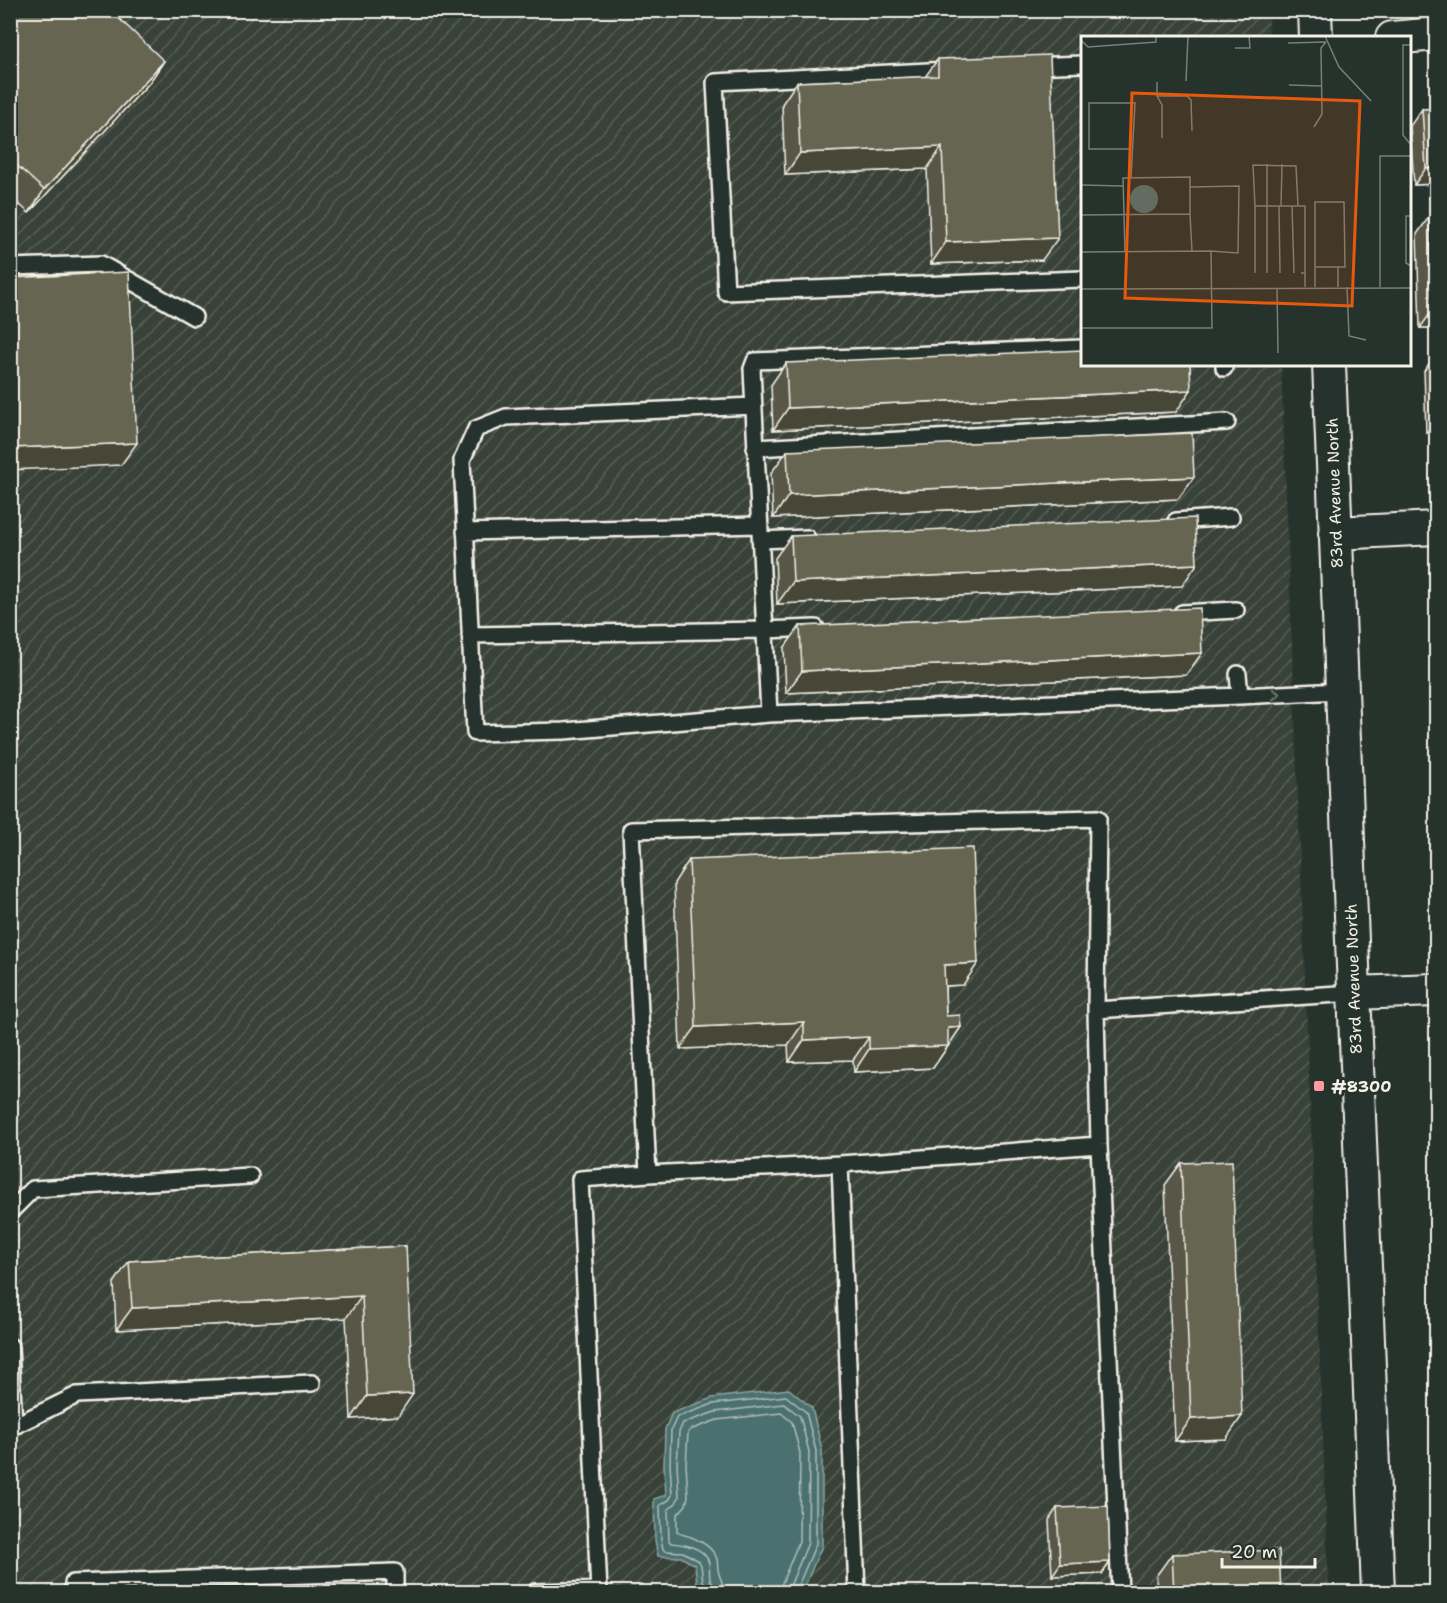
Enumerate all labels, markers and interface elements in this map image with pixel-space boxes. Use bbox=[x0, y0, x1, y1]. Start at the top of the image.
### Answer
inset map bbox=[1081, 36, 1411, 366]
street label: 83rd Avenue North bbox=[1321, 417, 1348, 569]
one-way arrow bbox=[1272, 688, 1281, 701]
street label: 83rd Avenue North bbox=[1340, 903, 1367, 1055]
place label: #8300 bbox=[1331, 1076, 1391, 1097]
marker: #8300 bbox=[1312, 1079, 1326, 1093]
scale bar bbox=[1222, 1531, 1315, 1569]
text: 20 m bbox=[1231, 1540, 1277, 1564]

